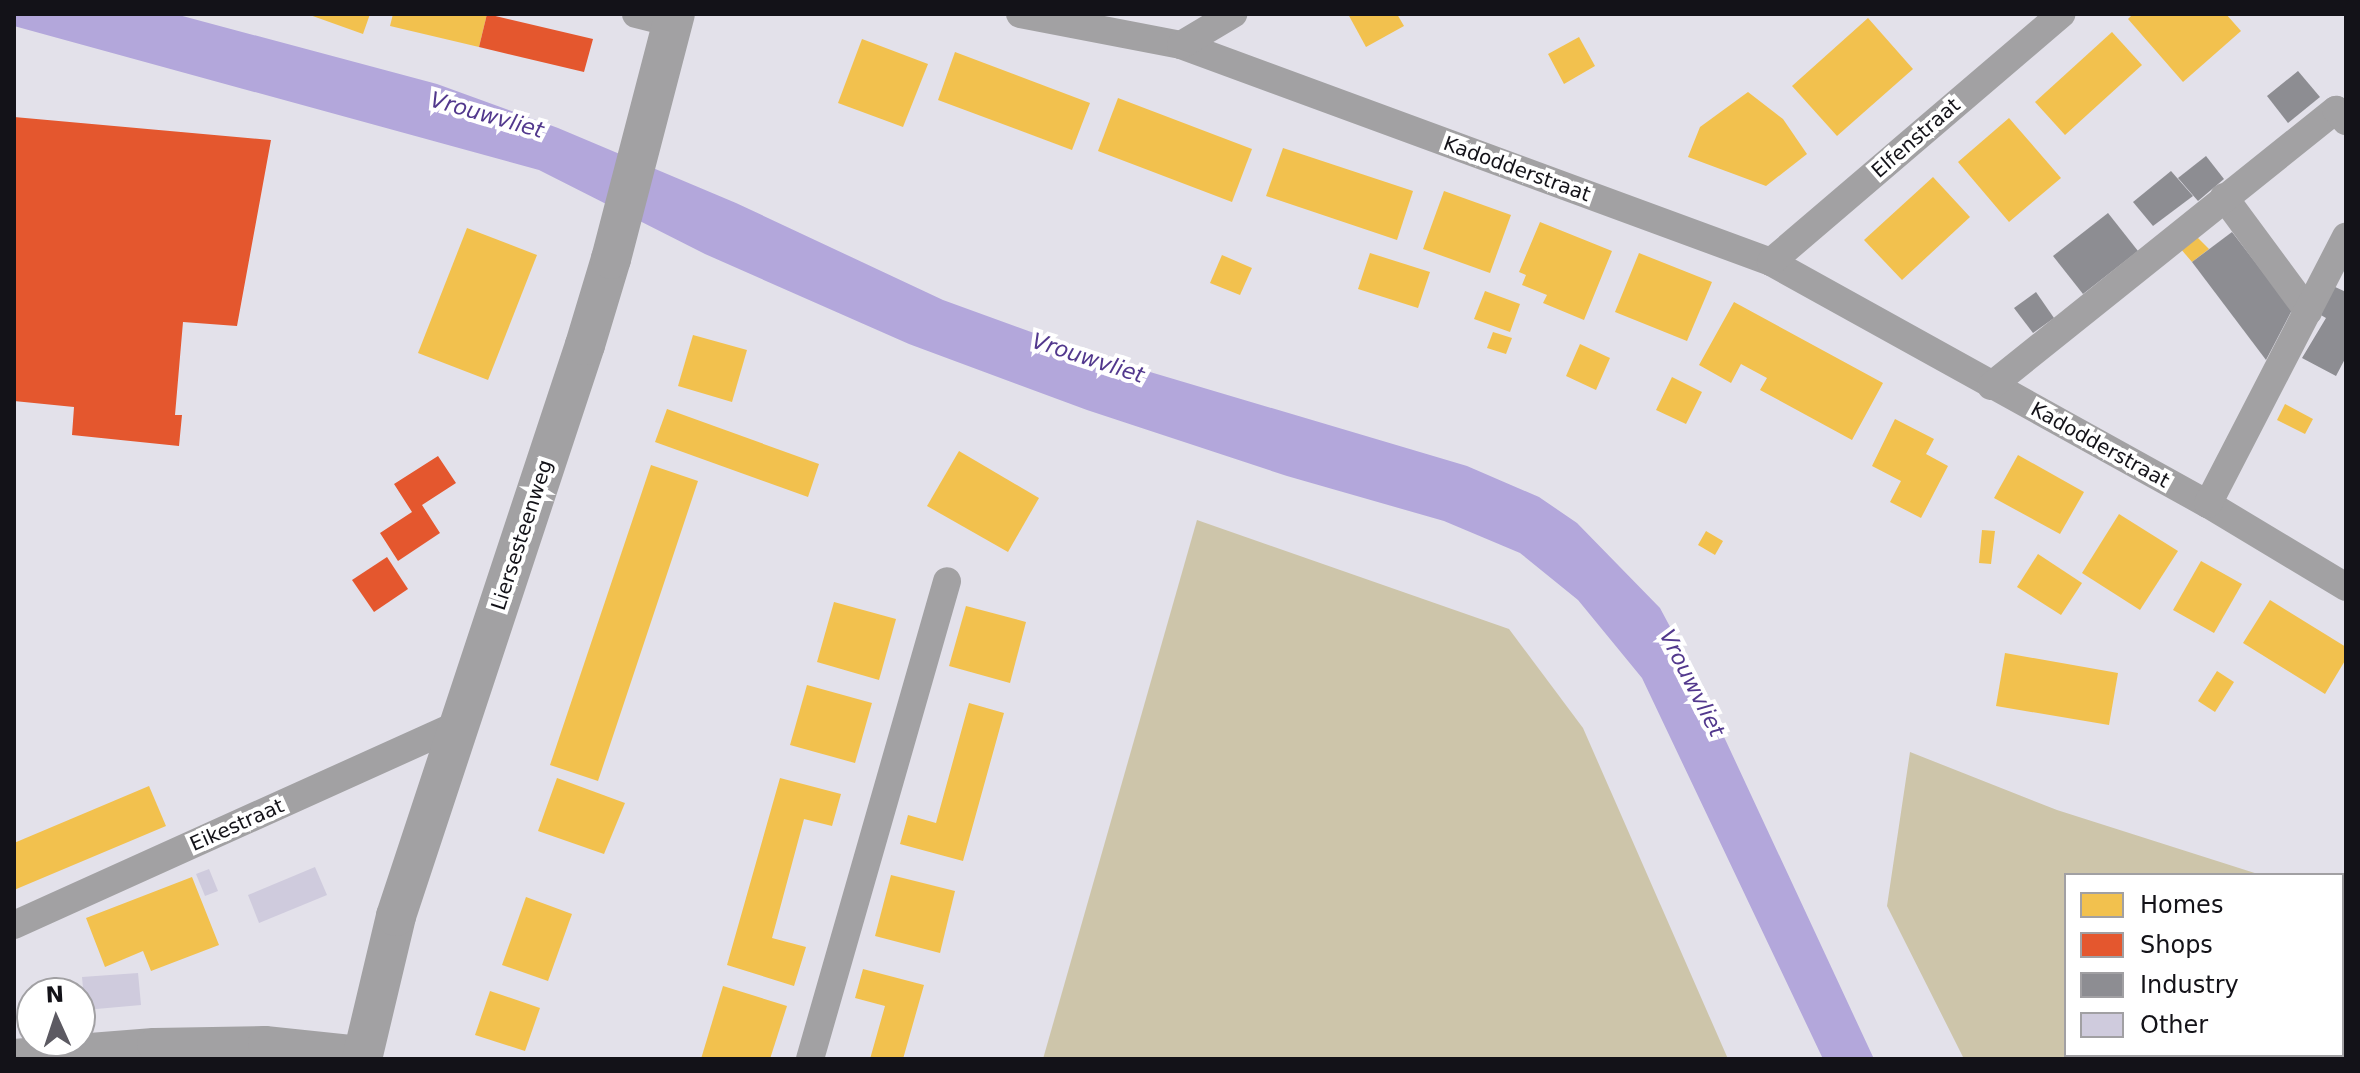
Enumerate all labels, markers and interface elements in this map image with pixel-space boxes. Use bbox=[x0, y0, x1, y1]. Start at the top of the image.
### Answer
water label: Vrouwvliet bbox=[427, 86, 547, 144]
street label: Elfenstraat bbox=[1867, 93, 1965, 183]
street label: Kadodderstraat bbox=[1440, 131, 1594, 207]
water label: Vrouwvliet bbox=[1028, 327, 1148, 389]
street label: Kadodderstraat bbox=[2027, 397, 2173, 493]
street label: Liersesteenweg bbox=[486, 457, 558, 613]
water label: Vrouwvliet bbox=[1654, 625, 1730, 741]
street label: Eikestraat bbox=[186, 794, 288, 856]
legend bbox=[2064, 873, 2344, 1057]
text: Homes bbox=[2140, 891, 2223, 919]
text: Shops bbox=[2140, 931, 2213, 959]
text: Industry bbox=[2140, 971, 2239, 999]
north arrow bbox=[16, 977, 96, 1057]
text: N bbox=[45, 982, 65, 1007]
text: Other bbox=[2140, 1011, 2208, 1039]

